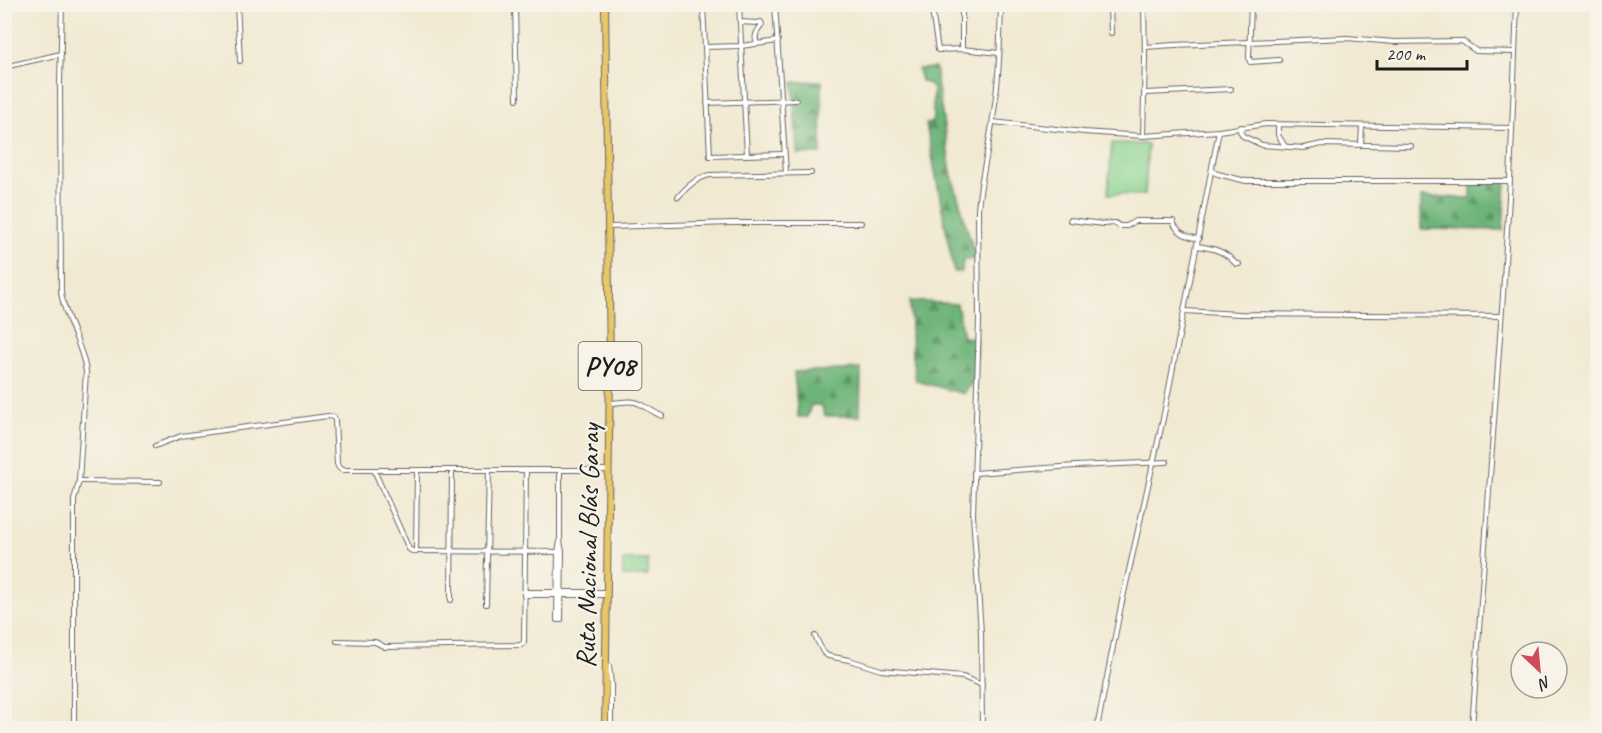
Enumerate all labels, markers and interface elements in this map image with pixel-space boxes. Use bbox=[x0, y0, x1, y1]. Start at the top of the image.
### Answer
scale bar bbox=[1377, 33, 1467, 71]
text: 200 m bbox=[1386, 43, 1427, 65]
road number: PY08 bbox=[578, 342, 642, 390]
street label: Ruta Nacional Blás Garay bbox=[568, 421, 607, 668]
north arrow bbox=[1509, 640, 1569, 700]
text: N bbox=[1534, 671, 1554, 695]

